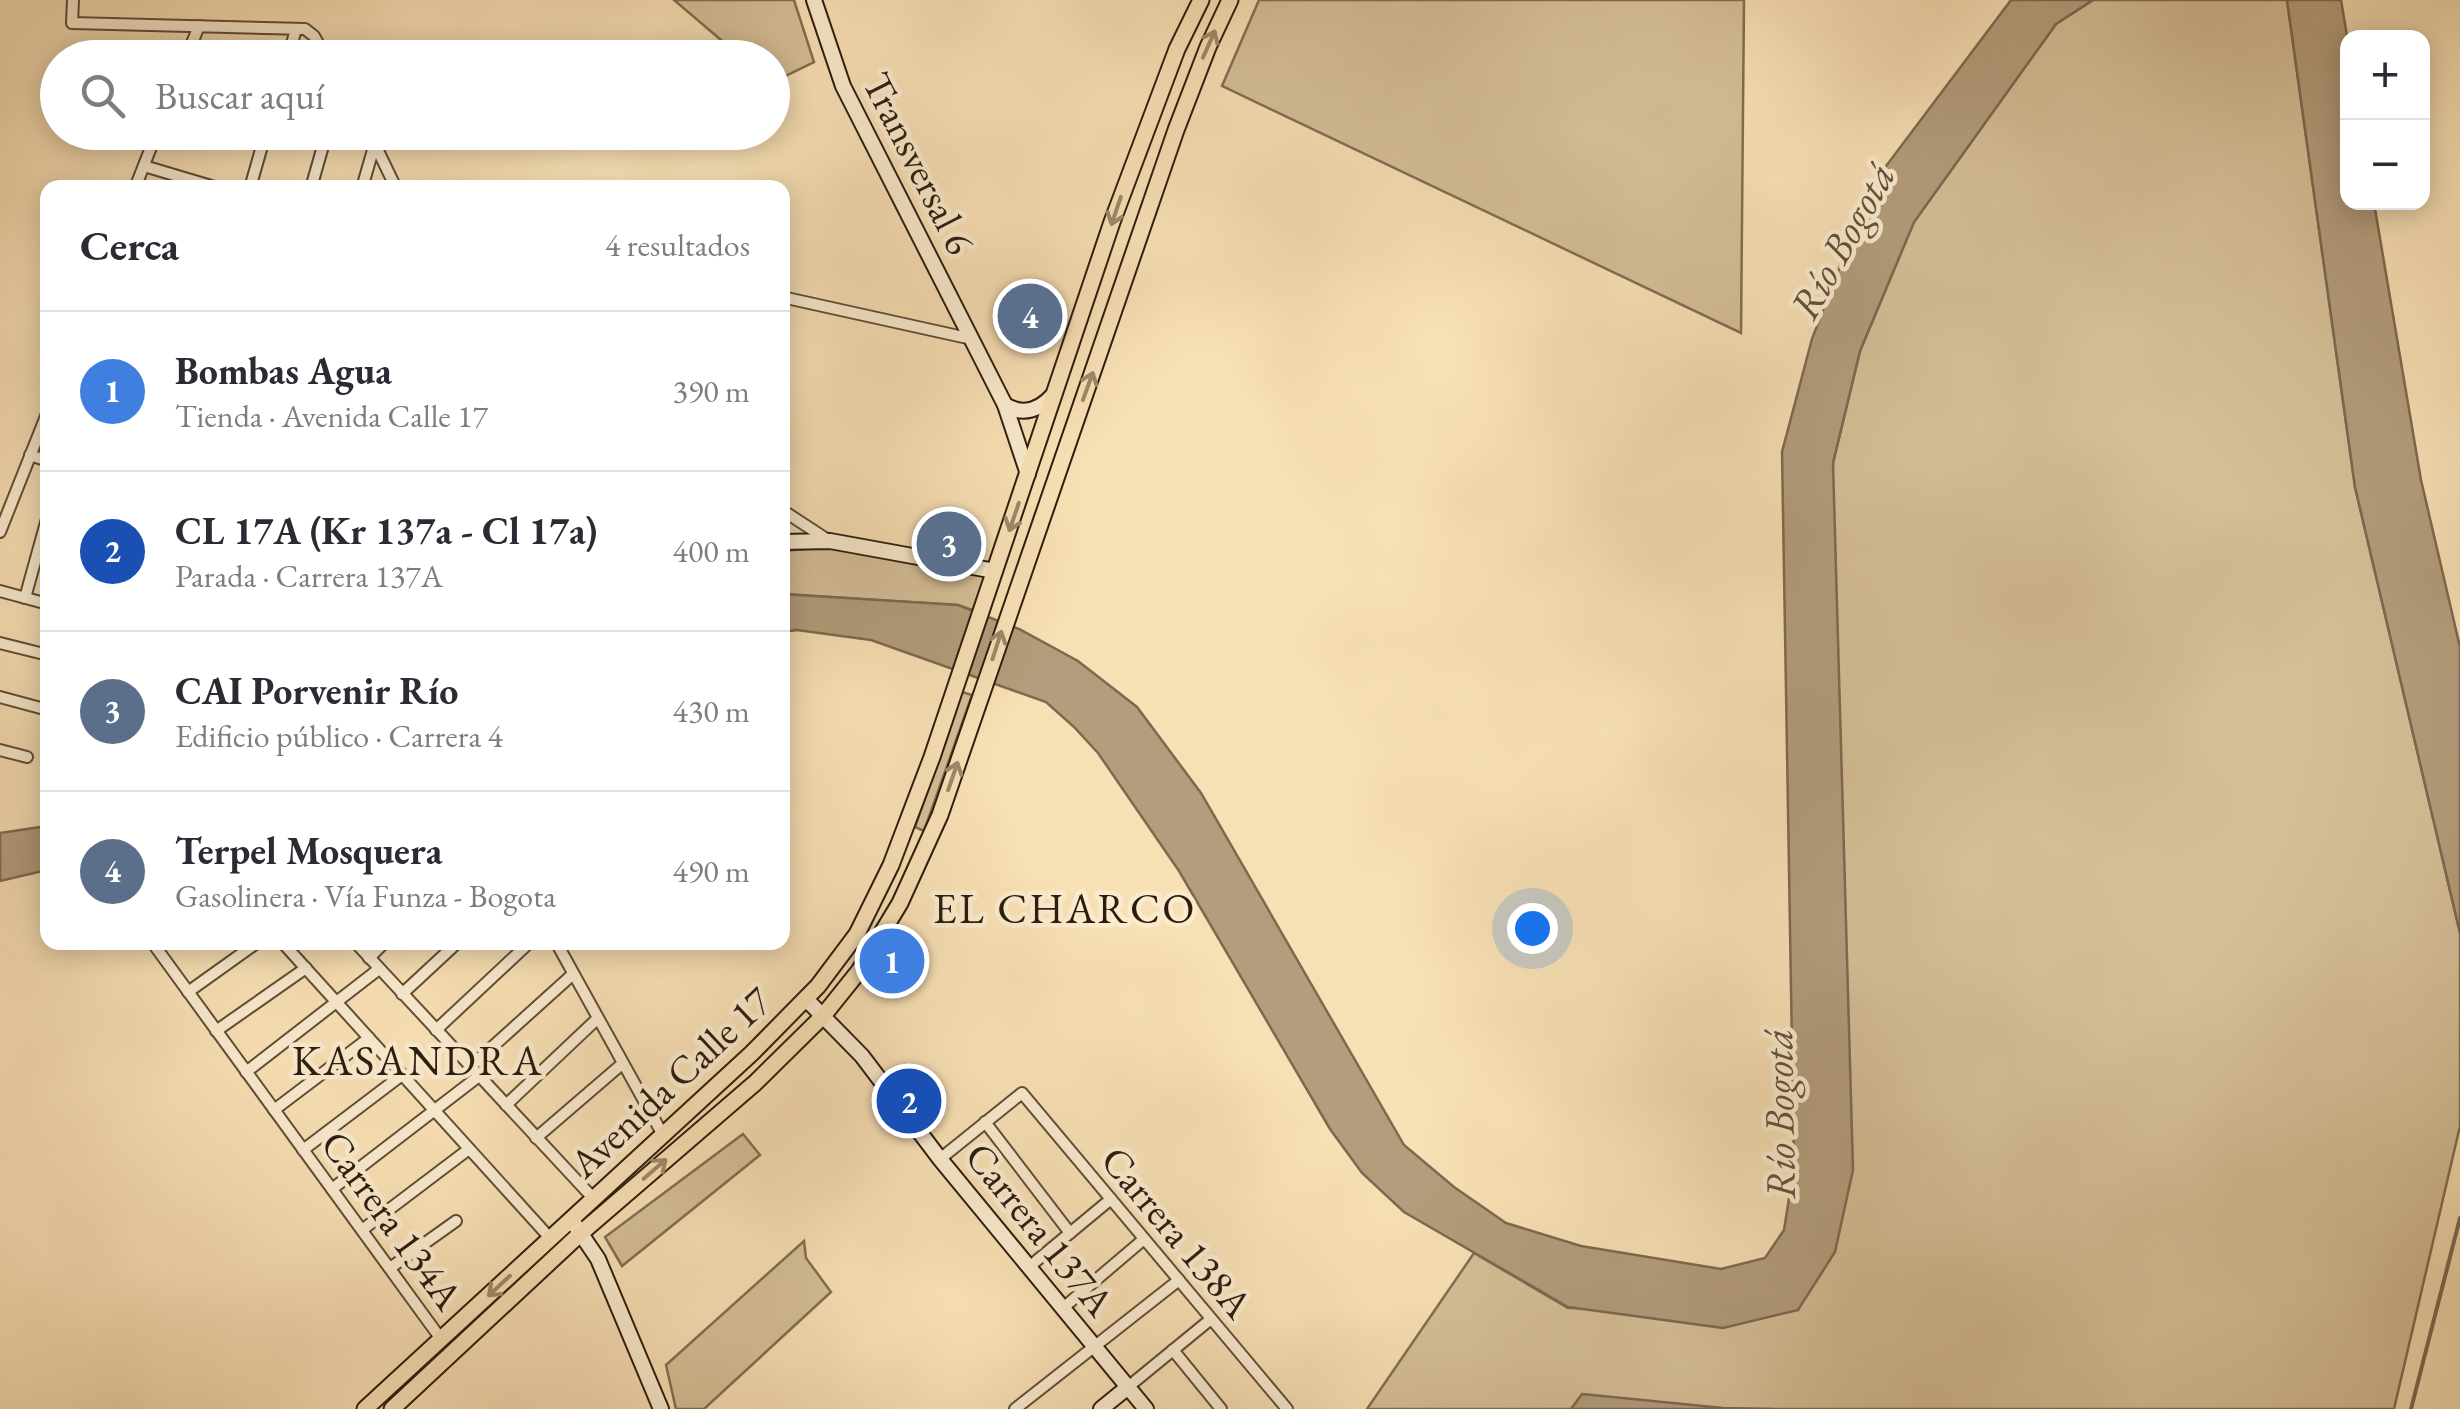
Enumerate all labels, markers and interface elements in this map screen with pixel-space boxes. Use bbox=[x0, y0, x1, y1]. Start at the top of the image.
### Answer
one-way arrow bbox=[1202, 29, 1220, 60]
map controls bbox=[2340, 30, 2430, 210]
button: + bbox=[2340, 30, 2430, 120]
search box bbox=[40, 40, 790, 150]
street label: Transversal 6 bbox=[851, 63, 987, 263]
icon: search bbox=[75, 68, 130, 123]
text: Buscar aquí bbox=[155, 71, 324, 120]
button: − bbox=[2340, 120, 2430, 210]
water label: Río Bogotá bbox=[1777, 153, 1908, 329]
one-way arrow bbox=[1106, 194, 1124, 225]
text: Cerca bbox=[80, 218, 179, 273]
text: 4 resultados bbox=[605, 224, 750, 266]
pin: 4 bbox=[998, 278, 1062, 354]
text: Bombas Agua bbox=[175, 346, 392, 395]
text: 1 bbox=[104, 370, 121, 412]
text: 390 m bbox=[673, 370, 750, 412]
one-way arrow bbox=[1080, 371, 1098, 402]
text: Tienda · Avenida Calle 17 bbox=[175, 395, 488, 437]
one-way arrow bbox=[1003, 501, 1021, 533]
text: CL 17A (Kr 137a - Cl 17a) bbox=[175, 506, 597, 555]
pin: 3 bbox=[916, 506, 982, 582]
text: 2 bbox=[104, 530, 121, 572]
text: 400 m bbox=[673, 530, 750, 572]
text: Parada · Carrera 137A bbox=[175, 555, 443, 597]
one-way arrow bbox=[989, 629, 1007, 661]
text: CAI Porvenir Río bbox=[175, 666, 458, 715]
text: 3 bbox=[104, 690, 121, 732]
text: 430 m bbox=[673, 690, 750, 732]
text: Edificio público · Carrera 4 bbox=[175, 715, 503, 757]
one-way arrow bbox=[946, 760, 964, 792]
text: Terpel Mosquera bbox=[175, 826, 442, 875]
text: 4 bbox=[104, 850, 121, 892]
text: 490 m bbox=[673, 850, 750, 892]
text: Gasolinera · Vía Funza - Bogota bbox=[175, 875, 556, 917]
district label: EL CHARCO bbox=[933, 881, 1197, 936]
your location bbox=[1507, 903, 1558, 954]
pin: 1 bbox=[860, 924, 924, 998]
street label: Avenida Calle 17 bbox=[557, 975, 783, 1190]
water label: Río Bogotá bbox=[1750, 1028, 1808, 1200]
district label: KASANDRA bbox=[292, 1033, 544, 1088]
pin: 2 bbox=[876, 1064, 942, 1138]
street label: Carrera 134A bbox=[309, 1120, 475, 1320]
street label: Carrera 137A bbox=[954, 1131, 1126, 1327]
street label: Carrera 138A bbox=[1090, 1135, 1264, 1329]
one-way arrow bbox=[641, 1159, 667, 1181]
one-way arrow bbox=[487, 1274, 512, 1297]

